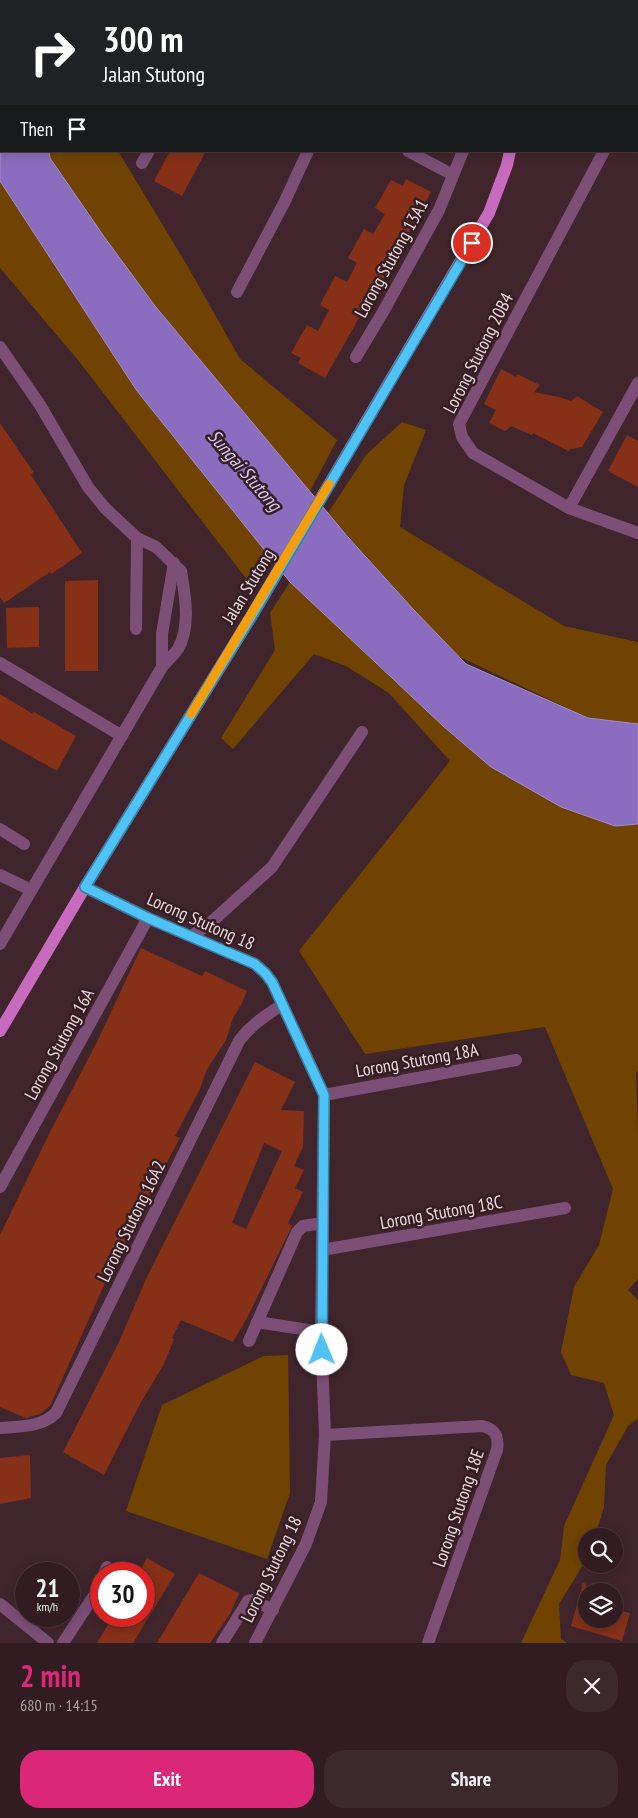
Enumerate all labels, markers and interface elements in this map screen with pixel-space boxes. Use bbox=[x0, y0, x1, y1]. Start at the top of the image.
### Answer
text: 300 m bbox=[103, 16, 184, 62]
icon: right bbox=[20, 20, 85, 85]
text: Jalan Stutong bbox=[103, 60, 205, 88]
icon: arrive bbox=[63, 115, 91, 143]
text: Then bbox=[20, 117, 53, 141]
street label: Lorong Stutong 13A1 bbox=[349, 195, 433, 321]
pin bbox=[451, 222, 493, 264]
icon: arrive bbox=[458, 229, 486, 257]
street label: Lorong Stutong 20B4 bbox=[438, 289, 518, 417]
water label: Sungai Stutong bbox=[203, 424, 288, 517]
street label: Jalan Stutong bbox=[216, 544, 279, 629]
street label: Lorong Stutong 18 bbox=[144, 887, 258, 955]
street label: Lorong Stutong 16A bbox=[19, 984, 99, 1104]
street label: Lorong Stutong 18A bbox=[354, 1038, 480, 1082]
street label: Lorong Stutong 16A2 bbox=[92, 1157, 170, 1285]
street label: Lorong Stutong 18C bbox=[378, 1190, 504, 1234]
position arrow bbox=[295, 1323, 347, 1375]
street label: Lorong Stutong 18E bbox=[427, 1446, 489, 1570]
street label: Lorong Stutong 18 bbox=[235, 1512, 307, 1626]
map controls bbox=[578, 1528, 623, 1628]
button: search bbox=[578, 1528, 623, 1573]
speed limit sign: 30 bbox=[90, 1562, 155, 1627]
text: 21 bbox=[36, 1572, 59, 1604]
button: layers bbox=[578, 1583, 623, 1628]
text: km/h bbox=[37, 1599, 58, 1614]
text: 2 min bbox=[20, 1656, 81, 1695]
button: close bbox=[566, 1660, 618, 1712]
text: 680 m · 14:15 bbox=[20, 1695, 98, 1715]
button: Exit bbox=[20, 1750, 314, 1808]
button: Share bbox=[324, 1750, 618, 1808]

